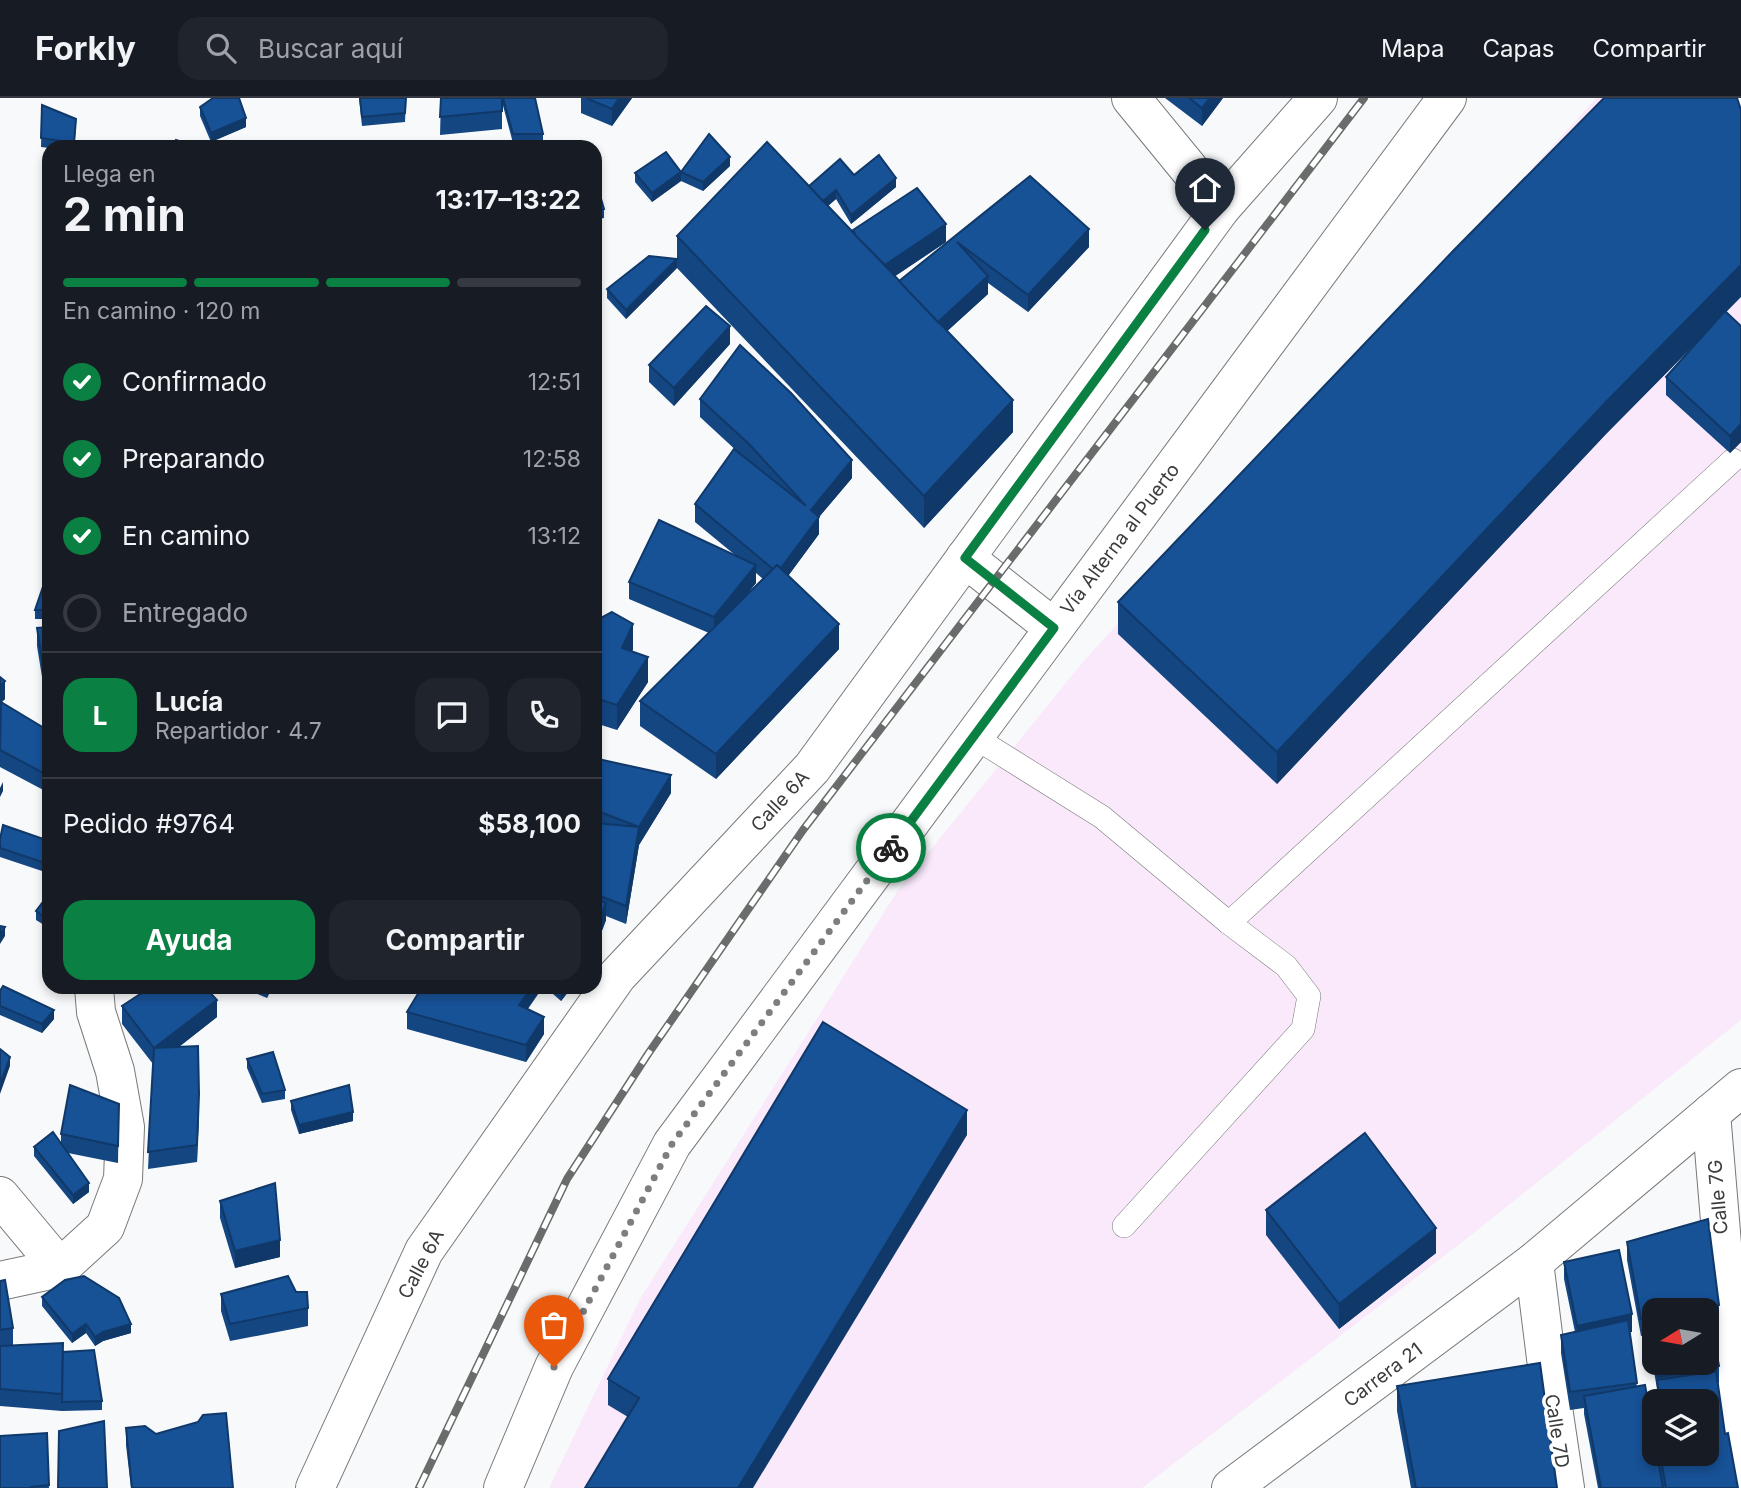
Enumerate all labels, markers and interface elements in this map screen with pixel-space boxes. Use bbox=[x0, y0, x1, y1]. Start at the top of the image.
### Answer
search box bbox=[178, 17, 668, 80]
text: Forkly bbox=[35, 28, 136, 68]
icon: search bbox=[202, 29, 240, 67]
text: Buscar aquí bbox=[258, 33, 403, 64]
text: Mapa bbox=[1381, 34, 1444, 63]
text: Capas bbox=[1482, 34, 1555, 63]
text: Compartir bbox=[1593, 34, 1706, 63]
pin bbox=[1175, 158, 1235, 230]
text: Llega en bbox=[63, 160, 155, 188]
icon: home bbox=[1186, 169, 1224, 207]
text: 13:17–13:22 bbox=[436, 184, 581, 215]
text: 2 min bbox=[63, 186, 186, 242]
text: En camino · 120 m bbox=[63, 297, 260, 325]
icon: check bbox=[63, 363, 101, 401]
text: Confirmado bbox=[122, 366, 267, 397]
text: 12:51 bbox=[528, 368, 581, 396]
icon: check bbox=[63, 440, 101, 478]
text: Preparando bbox=[122, 443, 265, 474]
text: 12:58 bbox=[523, 445, 581, 473]
street label: Vía Alterna al Puerto bbox=[1056, 459, 1184, 619]
icon: check bbox=[63, 517, 101, 555]
text: En camino bbox=[122, 520, 250, 551]
text: 13:12 bbox=[527, 522, 581, 550]
text: Entregado bbox=[122, 597, 248, 628]
button: chat bbox=[415, 678, 489, 752]
button: phone bbox=[507, 678, 581, 752]
text: Lucía bbox=[155, 686, 223, 717]
text: L bbox=[93, 700, 107, 731]
text: Repartidor · 4.7 bbox=[155, 717, 322, 745]
street label: Calle 6A bbox=[746, 766, 814, 836]
text: Pedido #9764 bbox=[63, 808, 235, 839]
text: $58,100 bbox=[478, 808, 581, 839]
courier bbox=[856, 813, 926, 883]
icon: bike bbox=[872, 829, 910, 867]
button: Ayuda bbox=[63, 900, 315, 980]
button: Compartir bbox=[329, 900, 581, 980]
street label: Calle 7G bbox=[1703, 1159, 1733, 1235]
street label: Calle 6A bbox=[393, 1225, 449, 1303]
pin bbox=[524, 1295, 584, 1367]
north arrow bbox=[1642, 1298, 1718, 1376]
map controls bbox=[1642, 1298, 1719, 1466]
icon: bag bbox=[535, 1306, 573, 1344]
street label: Carrera 21 bbox=[1339, 1338, 1427, 1412]
button: layers bbox=[1642, 1389, 1719, 1466]
street label: Calle 7D bbox=[1540, 1392, 1574, 1470]

